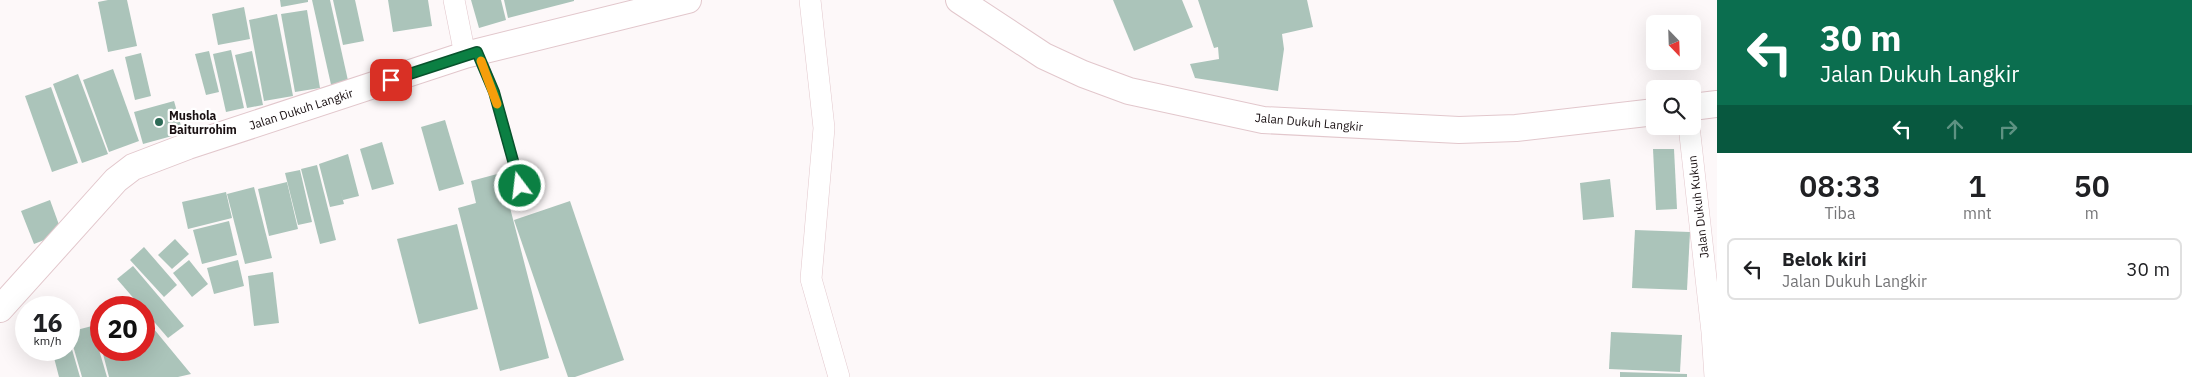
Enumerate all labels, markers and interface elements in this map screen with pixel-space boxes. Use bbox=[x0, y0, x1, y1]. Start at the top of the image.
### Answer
north arrow bbox=[1646, 15, 1701, 70]
map controls bbox=[1646, 15, 1701, 135]
text: 30 m bbox=[1820, 15, 1902, 61]
icon: left bbox=[1737, 20, 1802, 85]
pin bbox=[370, 59, 412, 101]
text: Jalan Dukuh Langkir bbox=[1820, 59, 2019, 88]
icon: arrive bbox=[377, 66, 405, 94]
button: search bbox=[1646, 80, 1701, 135]
street label: Jalan Dukuh Langkir bbox=[247, 85, 356, 133]
place label: Mushola Baiturrohim bbox=[169, 108, 237, 137]
street label: Jalan Dukuh Langkir bbox=[1254, 110, 1364, 134]
icon: left bbox=[1888, 115, 1916, 143]
icon: ahead bbox=[1941, 115, 1969, 143]
icon: right bbox=[1994, 115, 2022, 143]
marker: Mushola Baiturrohim bbox=[153, 116, 165, 128]
street label: Jalan Dukuh Kukun bbox=[1684, 155, 1712, 259]
position arrow bbox=[493, 159, 545, 211]
text: 08:33 bbox=[1799, 166, 1881, 205]
text: 1 bbox=[1968, 166, 1986, 205]
text: 50 bbox=[2074, 166, 2110, 205]
text: Tiba bbox=[1824, 203, 1855, 223]
text: mnt bbox=[1963, 203, 1992, 223]
text: m bbox=[2085, 203, 2099, 223]
text: Belok kiri bbox=[1782, 247, 1867, 271]
icon: left bbox=[1739, 255, 1767, 283]
text: 30 m bbox=[2126, 257, 2170, 281]
text: Jalan Dukuh Langkir bbox=[1782, 271, 1927, 291]
speed limit sign: 20 bbox=[90, 296, 155, 361]
text: 16 bbox=[32, 306, 63, 339]
text: km/h bbox=[33, 333, 62, 348]

